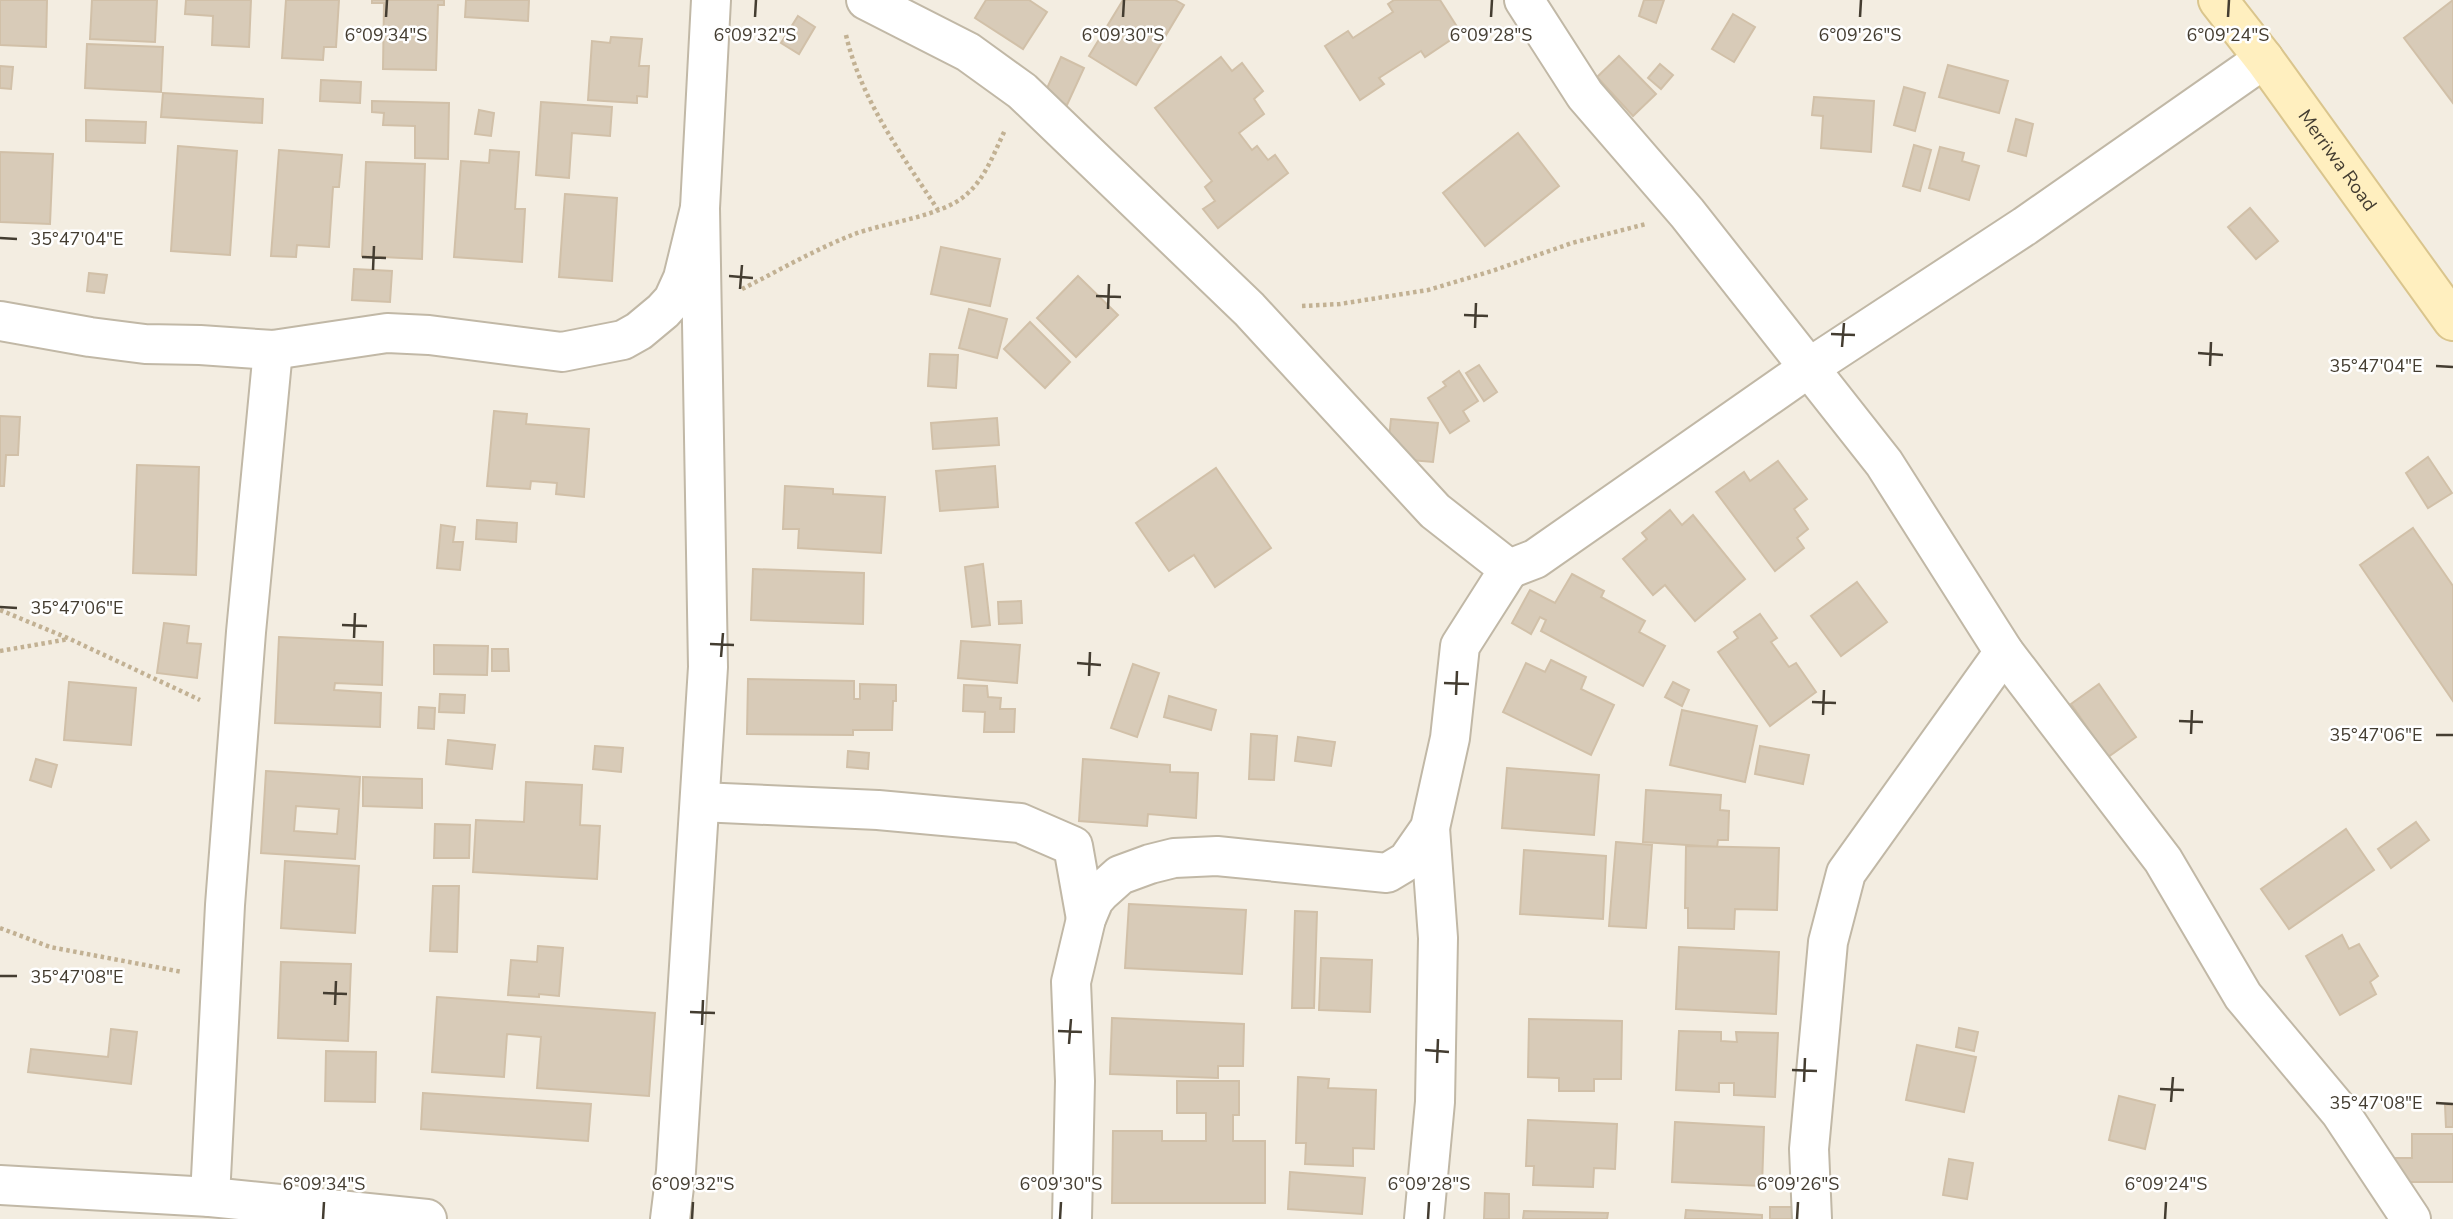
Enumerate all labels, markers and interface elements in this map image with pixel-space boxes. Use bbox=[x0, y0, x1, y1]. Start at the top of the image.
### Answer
text: 6°09'34"S bbox=[345, 23, 427, 47]
text: 6°09'32"S bbox=[714, 23, 796, 47]
text: 6°09'30"S bbox=[1082, 23, 1164, 47]
text: 6°09'28"S bbox=[1450, 23, 1532, 47]
text: 6°09'26"S bbox=[1819, 23, 1901, 47]
text: 6°09'24"S bbox=[2187, 23, 2269, 47]
street label: Merriwa Road bbox=[2292, 105, 2383, 217]
text: 35°47'04"E bbox=[31, 227, 124, 251]
text: 35°47'04"E bbox=[2330, 354, 2423, 378]
text: 35°47'06"E bbox=[31, 596, 124, 620]
text: 35°47'06"E bbox=[2330, 723, 2423, 747]
text: 35°47'08"E bbox=[31, 965, 124, 989]
text: 35°47'08"E bbox=[2330, 1091, 2423, 1115]
text: 6°09'34"S bbox=[283, 1172, 365, 1196]
text: 6°09'32"S bbox=[652, 1172, 734, 1196]
text: 6°09'30"S bbox=[1020, 1172, 1102, 1196]
text: 6°09'28"S bbox=[1388, 1172, 1470, 1196]
text: 6°09'26"S bbox=[1757, 1172, 1839, 1196]
text: 6°09'24"S bbox=[2125, 1172, 2207, 1196]

